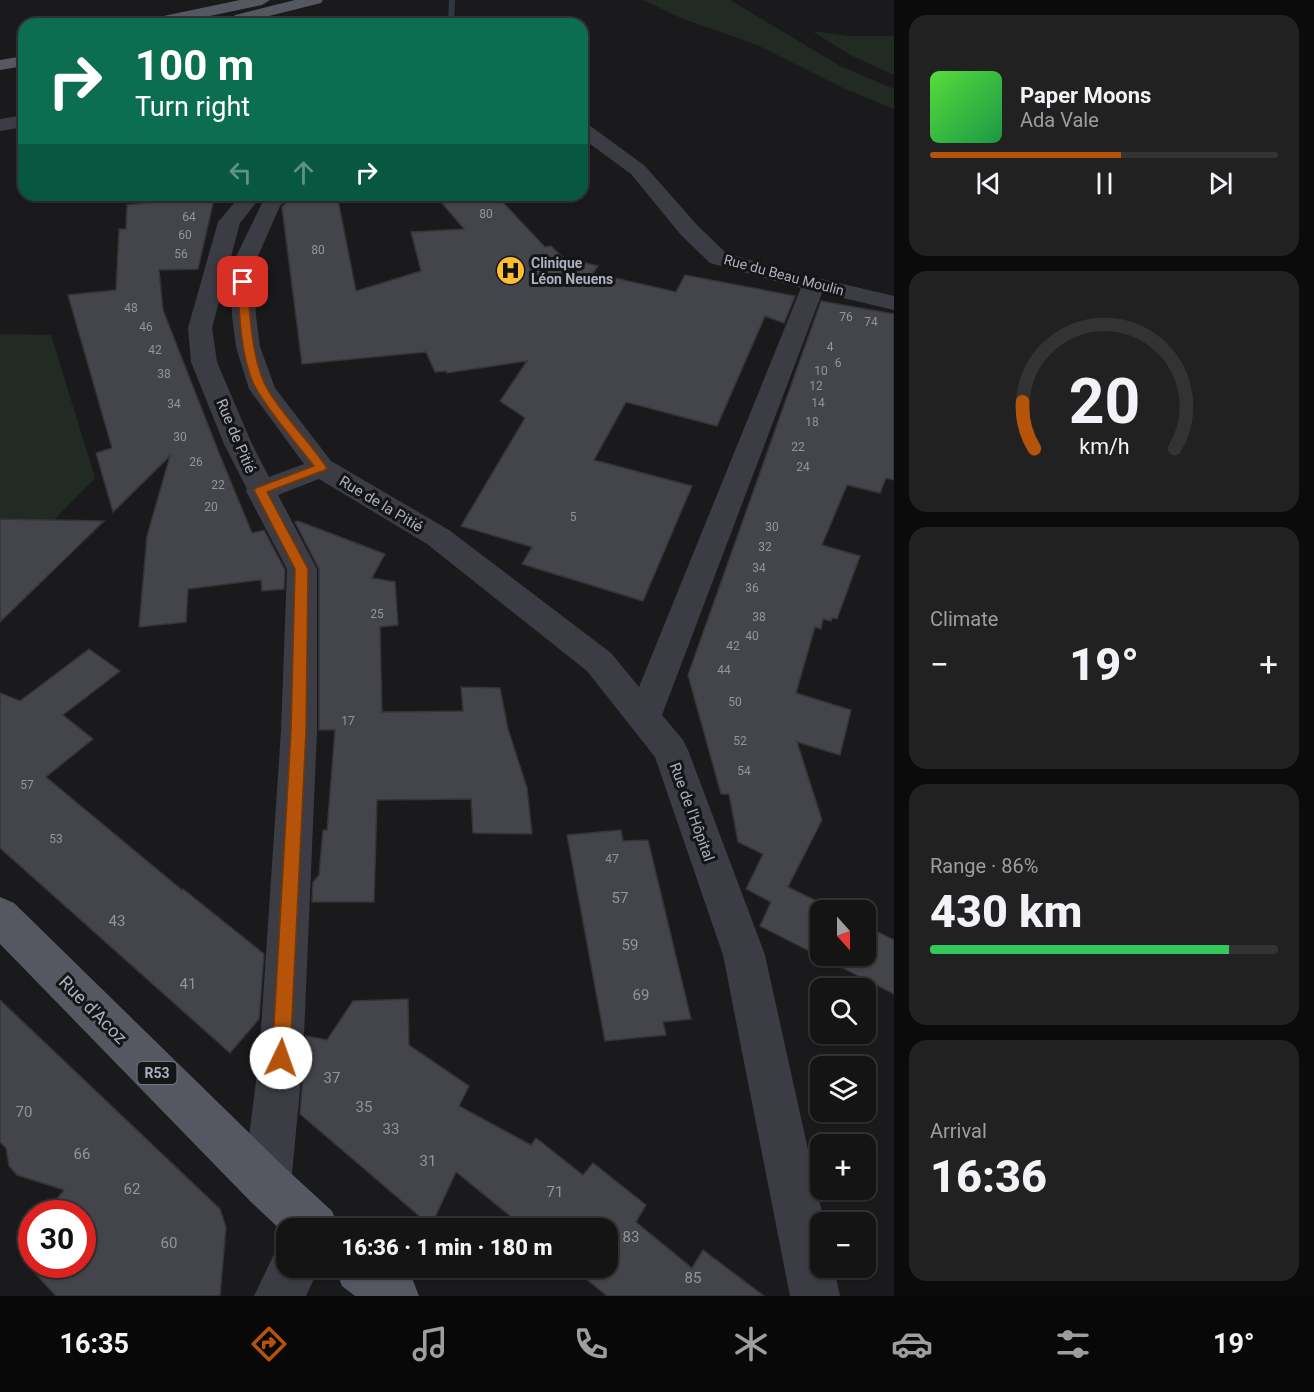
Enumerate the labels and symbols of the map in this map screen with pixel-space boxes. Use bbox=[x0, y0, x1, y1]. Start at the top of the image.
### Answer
house number: 80 bbox=[479, 207, 493, 221]
house number: 64 bbox=[182, 210, 196, 224]
house number: 60 bbox=[178, 228, 192, 242]
house number: 80 bbox=[311, 243, 325, 257]
house number: 56 bbox=[174, 247, 188, 261]
street label: Rue du Beau Moulin bbox=[722, 251, 846, 299]
hospital icon: Clinique Léon Neuens bbox=[494, 255, 526, 287]
place label: Clinique Léon Neuens bbox=[531, 255, 613, 287]
pin bbox=[217, 256, 268, 307]
house number: 48 bbox=[124, 301, 138, 315]
house number: 76 bbox=[839, 310, 853, 324]
house number: 74 bbox=[864, 315, 878, 329]
house number: 46 bbox=[139, 320, 153, 334]
house number: 4 bbox=[827, 340, 834, 354]
house number: 42 bbox=[148, 343, 162, 357]
house number: 6 bbox=[835, 356, 842, 370]
house number: 10 bbox=[814, 364, 828, 378]
house number: 38 bbox=[157, 367, 171, 381]
house number: 12 bbox=[809, 379, 823, 393]
street label: Rue de Pitié bbox=[212, 396, 260, 476]
house number: 14 bbox=[811, 396, 825, 410]
house number: 34 bbox=[167, 397, 181, 411]
house number: 18 bbox=[805, 415, 819, 429]
house number: 30 bbox=[173, 430, 187, 444]
house number: 22 bbox=[791, 440, 805, 454]
house number: 26 bbox=[189, 455, 203, 469]
house number: 24 bbox=[796, 460, 810, 474]
street label: Rue de la Pitié bbox=[336, 472, 426, 536]
house number: 22 bbox=[211, 478, 225, 492]
house number: 20 bbox=[204, 500, 218, 514]
house number: 5 bbox=[570, 510, 577, 524]
house number: 30 bbox=[765, 520, 779, 534]
house number: 32 bbox=[758, 540, 772, 554]
house number: 34 bbox=[752, 561, 766, 575]
house number: 36 bbox=[745, 581, 759, 595]
house number: 25 bbox=[370, 607, 384, 621]
house number: 38 bbox=[752, 610, 766, 624]
house number: 40 bbox=[745, 629, 759, 643]
house number: 42 bbox=[726, 639, 740, 653]
house number: 44 bbox=[717, 663, 731, 677]
house number: 50 bbox=[728, 695, 742, 709]
house number: 17 bbox=[341, 714, 355, 728]
house number: 52 bbox=[733, 734, 747, 748]
street label: Rue de l'Hôpital bbox=[666, 760, 718, 864]
house number: 54 bbox=[737, 764, 751, 778]
house number: 57 bbox=[20, 778, 34, 792]
house number: 53 bbox=[49, 832, 63, 846]
house number: 47 bbox=[605, 852, 619, 866]
house number: 57 bbox=[612, 889, 628, 907]
north arrow bbox=[810, 900, 876, 966]
house number: 43 bbox=[109, 912, 125, 930]
house number: 59 bbox=[622, 936, 638, 954]
street label: Rue d'Acoz bbox=[55, 971, 132, 1048]
house number: 41 bbox=[180, 975, 196, 993]
house number: 69 bbox=[633, 986, 649, 1004]
position arrow bbox=[249, 1026, 313, 1090]
road number: R53 bbox=[138, 1062, 176, 1084]
house number: 37 bbox=[324, 1069, 340, 1087]
house number: 35 bbox=[356, 1098, 372, 1116]
house number: 70 bbox=[16, 1103, 32, 1121]
house number: 33 bbox=[383, 1120, 399, 1138]
house number: 66 bbox=[74, 1145, 90, 1163]
house number: 31 bbox=[420, 1152, 436, 1170]
house number: 62 bbox=[124, 1180, 140, 1198]
house number: 71 bbox=[547, 1183, 563, 1201]
speed limit sign: 30 bbox=[18, 1200, 96, 1278]
house number: 83 bbox=[623, 1228, 639, 1246]
house number: 60 bbox=[161, 1234, 177, 1252]
house number: 85 bbox=[685, 1269, 701, 1287]

